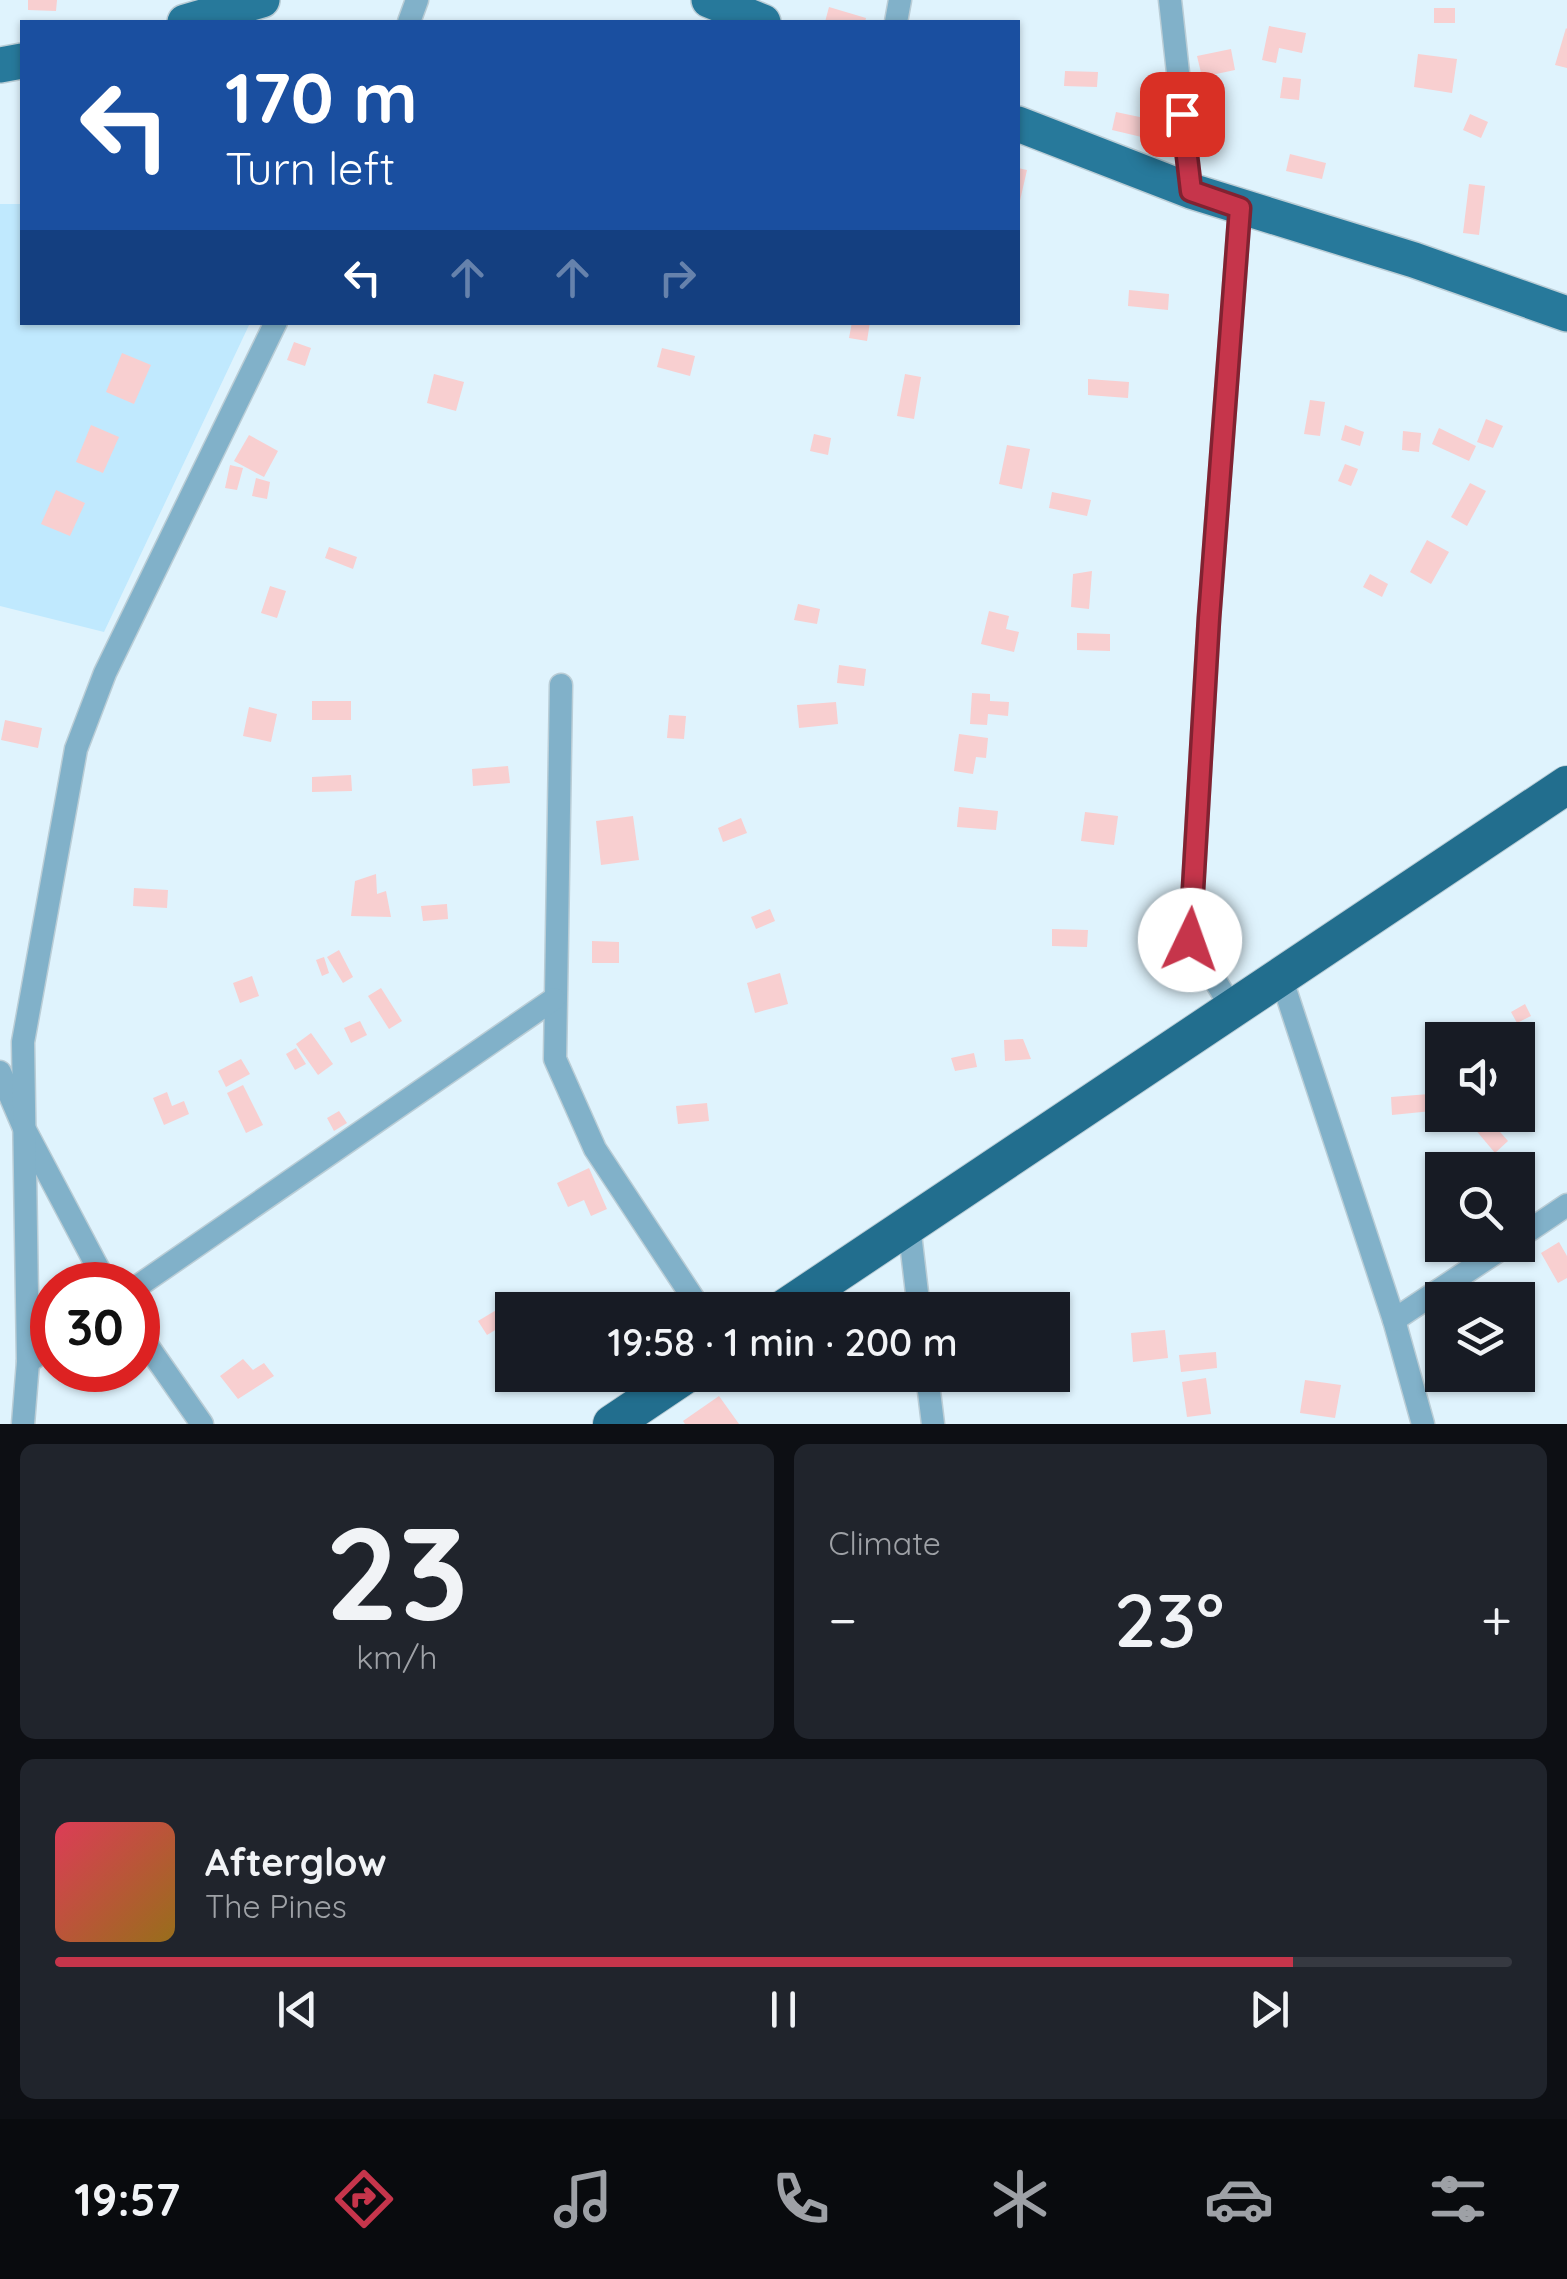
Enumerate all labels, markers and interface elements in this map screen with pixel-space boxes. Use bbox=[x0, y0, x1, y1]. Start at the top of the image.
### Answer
text: 170 m bbox=[225, 53, 418, 141]
icon: left bbox=[60, 60, 190, 190]
pin bbox=[1140, 72, 1225, 157]
icon: arrive bbox=[1155, 87, 1210, 142]
text: Turn left bbox=[225, 140, 395, 196]
icon: left bbox=[335, 250, 390, 305]
icon: ahead bbox=[440, 250, 495, 305]
icon: ahead bbox=[545, 250, 600, 305]
icon: right bbox=[650, 250, 705, 305]
position arrow bbox=[1138, 888, 1242, 992]
map controls bbox=[1425, 1022, 1535, 1392]
button: sound bbox=[1425, 1022, 1535, 1132]
button: search bbox=[1425, 1152, 1535, 1262]
speed limit sign: 30 bbox=[30, 1262, 160, 1392]
button: layers bbox=[1425, 1282, 1535, 1392]
text: 19:58 · 1 min · 200 m bbox=[607, 1318, 958, 1366]
text: 23 bbox=[325, 1490, 469, 1653]
text: Climate bbox=[829, 1523, 941, 1563]
text: 23° bbox=[1114, 1572, 1224, 1666]
text: − bbox=[829, 1585, 857, 1654]
text: + bbox=[1481, 1585, 1512, 1654]
text: km/h bbox=[356, 1637, 437, 1677]
text: Afterglow bbox=[205, 1838, 387, 1886]
text: The Pines bbox=[205, 1886, 347, 1926]
icon: previous bbox=[270, 1982, 325, 2037]
icon: pause bbox=[756, 1982, 811, 2037]
icon: next bbox=[1242, 1982, 1297, 2037]
icon: directions bbox=[329, 2164, 399, 2234]
icon: music bbox=[548, 2164, 618, 2234]
icon: phone bbox=[766, 2164, 836, 2234]
icon: climate bbox=[985, 2164, 1055, 2234]
icon: car bbox=[1204, 2164, 1274, 2234]
icon: filters bbox=[1423, 2164, 1493, 2234]
text: 19:57 bbox=[74, 2171, 180, 2227]

